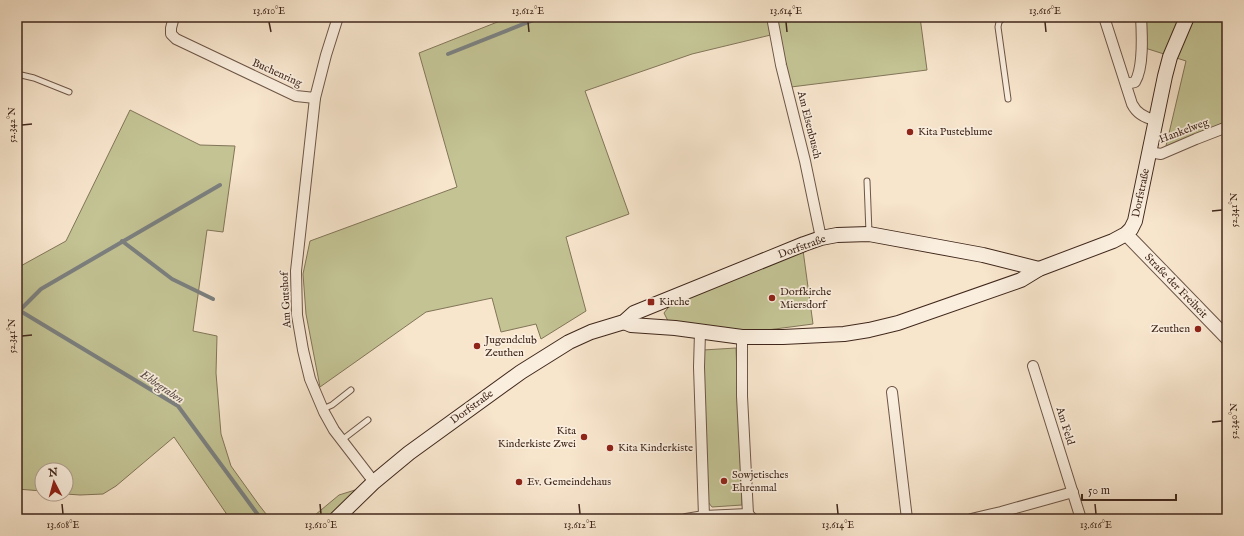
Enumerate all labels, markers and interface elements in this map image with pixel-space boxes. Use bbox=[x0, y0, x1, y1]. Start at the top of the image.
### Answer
text: 13.610°E bbox=[253, 5, 285, 18]
text: 13.612°E bbox=[512, 5, 544, 18]
text: 13.614°E bbox=[770, 5, 802, 18]
text: 13.616°E bbox=[1029, 5, 1061, 18]
street label: Buchenring bbox=[250, 56, 305, 91]
street label: Am Elsenbusch bbox=[794, 89, 824, 161]
text: 52.342°N bbox=[6, 107, 19, 143]
street label: Hankelweg bbox=[1157, 115, 1212, 147]
place label: Kita Pusteblume bbox=[918, 125, 993, 139]
marker: Kita Pusteblume bbox=[905, 127, 915, 137]
street label: Dorfstraße bbox=[1129, 167, 1153, 219]
text: 52.341°N bbox=[1228, 192, 1241, 227]
street label: Dorfstraße bbox=[776, 232, 828, 262]
street label: Straße der Freiheit bbox=[1141, 251, 1211, 322]
street label: Am Gutshof bbox=[277, 270, 295, 329]
place label: Dorfkirche Miersdorf bbox=[780, 285, 831, 312]
marker: Dorfkirche Miersdorf bbox=[767, 293, 777, 303]
place label: Kirche bbox=[659, 295, 690, 309]
marker: Kirche bbox=[646, 297, 656, 307]
text: 52.341°N bbox=[6, 318, 19, 353]
place label: Zeuthen bbox=[1151, 322, 1190, 336]
marker: Zeuthen bbox=[1193, 324, 1203, 334]
place label: Jugendclub Zeuthen bbox=[483, 333, 537, 360]
marker: Jugendclub Zeuthen bbox=[472, 341, 482, 351]
water label: Ebbegraben bbox=[136, 366, 187, 408]
street label: Dorfstraße bbox=[448, 387, 496, 427]
text: 52.340°N bbox=[1228, 403, 1241, 439]
street label: Am Feld bbox=[1052, 404, 1077, 447]
place label: Kita Kinderkiste Zwei bbox=[498, 424, 576, 451]
marker: Kita Kinderkiste Zwei bbox=[579, 432, 589, 442]
place label: Kita Kinderkiste bbox=[618, 441, 693, 455]
marker: Kita Kinderkiste bbox=[605, 443, 615, 453]
north arrow bbox=[34, 462, 74, 502]
text: N bbox=[47, 466, 59, 481]
place label: Sowjetisches Ehrenmal bbox=[732, 468, 789, 495]
place label: Ev. Gemeindehaus bbox=[527, 475, 611, 489]
marker: Sowjetisches Ehrenmal bbox=[719, 476, 729, 486]
scale bar bbox=[1082, 476, 1176, 502]
marker: Ev. Gemeindehaus bbox=[514, 477, 524, 487]
text: 50 m bbox=[1088, 483, 1110, 498]
text: 13.608°E bbox=[47, 519, 79, 532]
text: 13.610°E bbox=[305, 519, 337, 532]
text: 13.612°E bbox=[564, 519, 596, 532]
text: 13.614°E bbox=[822, 519, 854, 532]
text: 13.616°E bbox=[1080, 519, 1112, 532]

